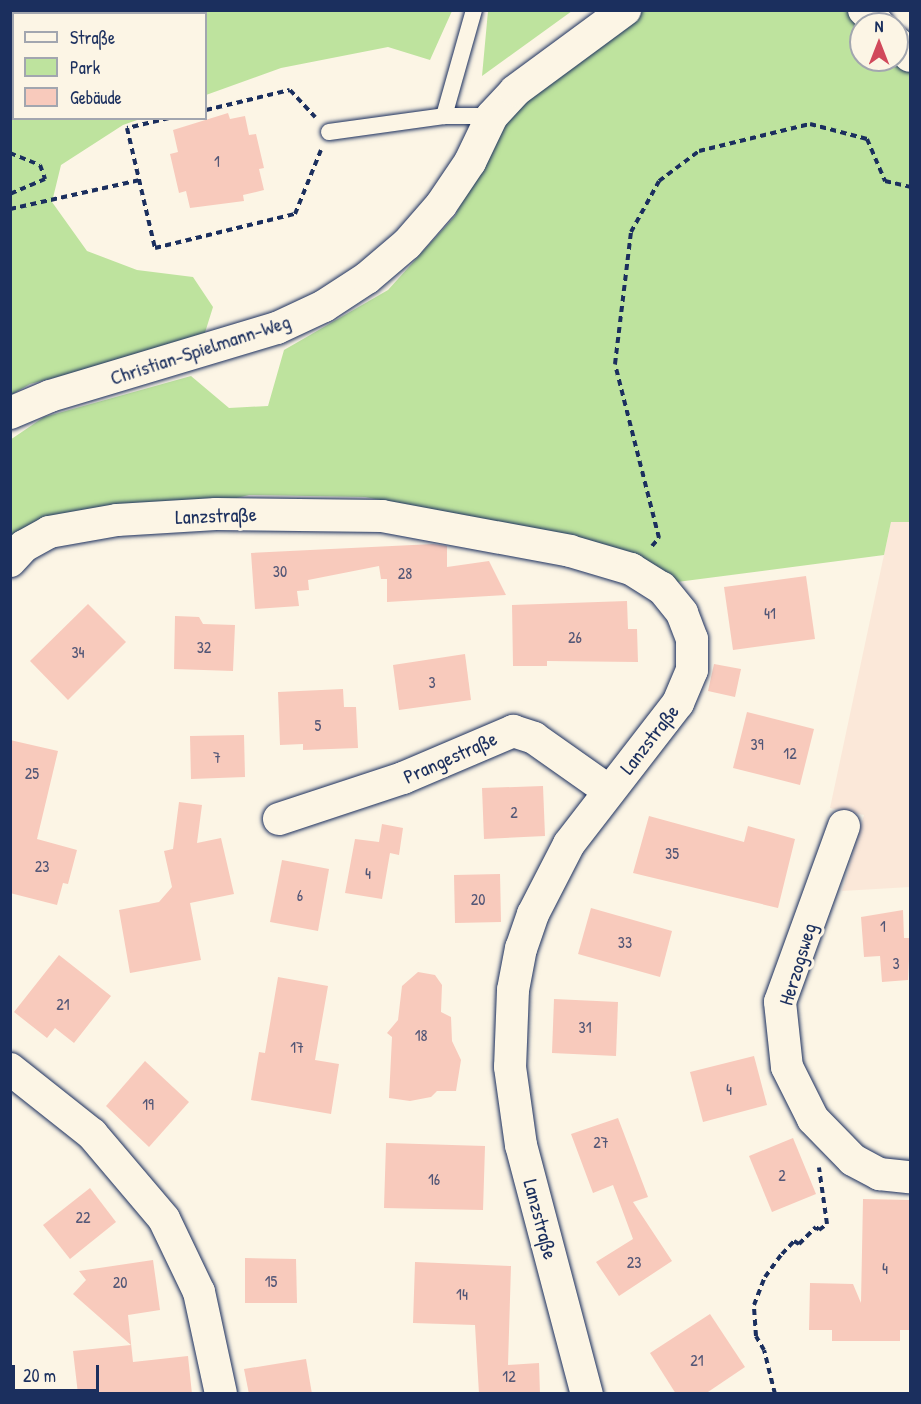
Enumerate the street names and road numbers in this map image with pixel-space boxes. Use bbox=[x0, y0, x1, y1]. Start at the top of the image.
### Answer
street label: Christian-Spielmann-Weg bbox=[107, 309, 293, 389]
street label: Lanzstraße bbox=[175, 502, 257, 528]
street label: Lanzstraße bbox=[614, 699, 684, 779]
street label: Prangestraße bbox=[400, 726, 500, 788]
street label: Herzogsweg bbox=[773, 920, 821, 1008]
street label: Lanzstraße bbox=[519, 1177, 563, 1261]

